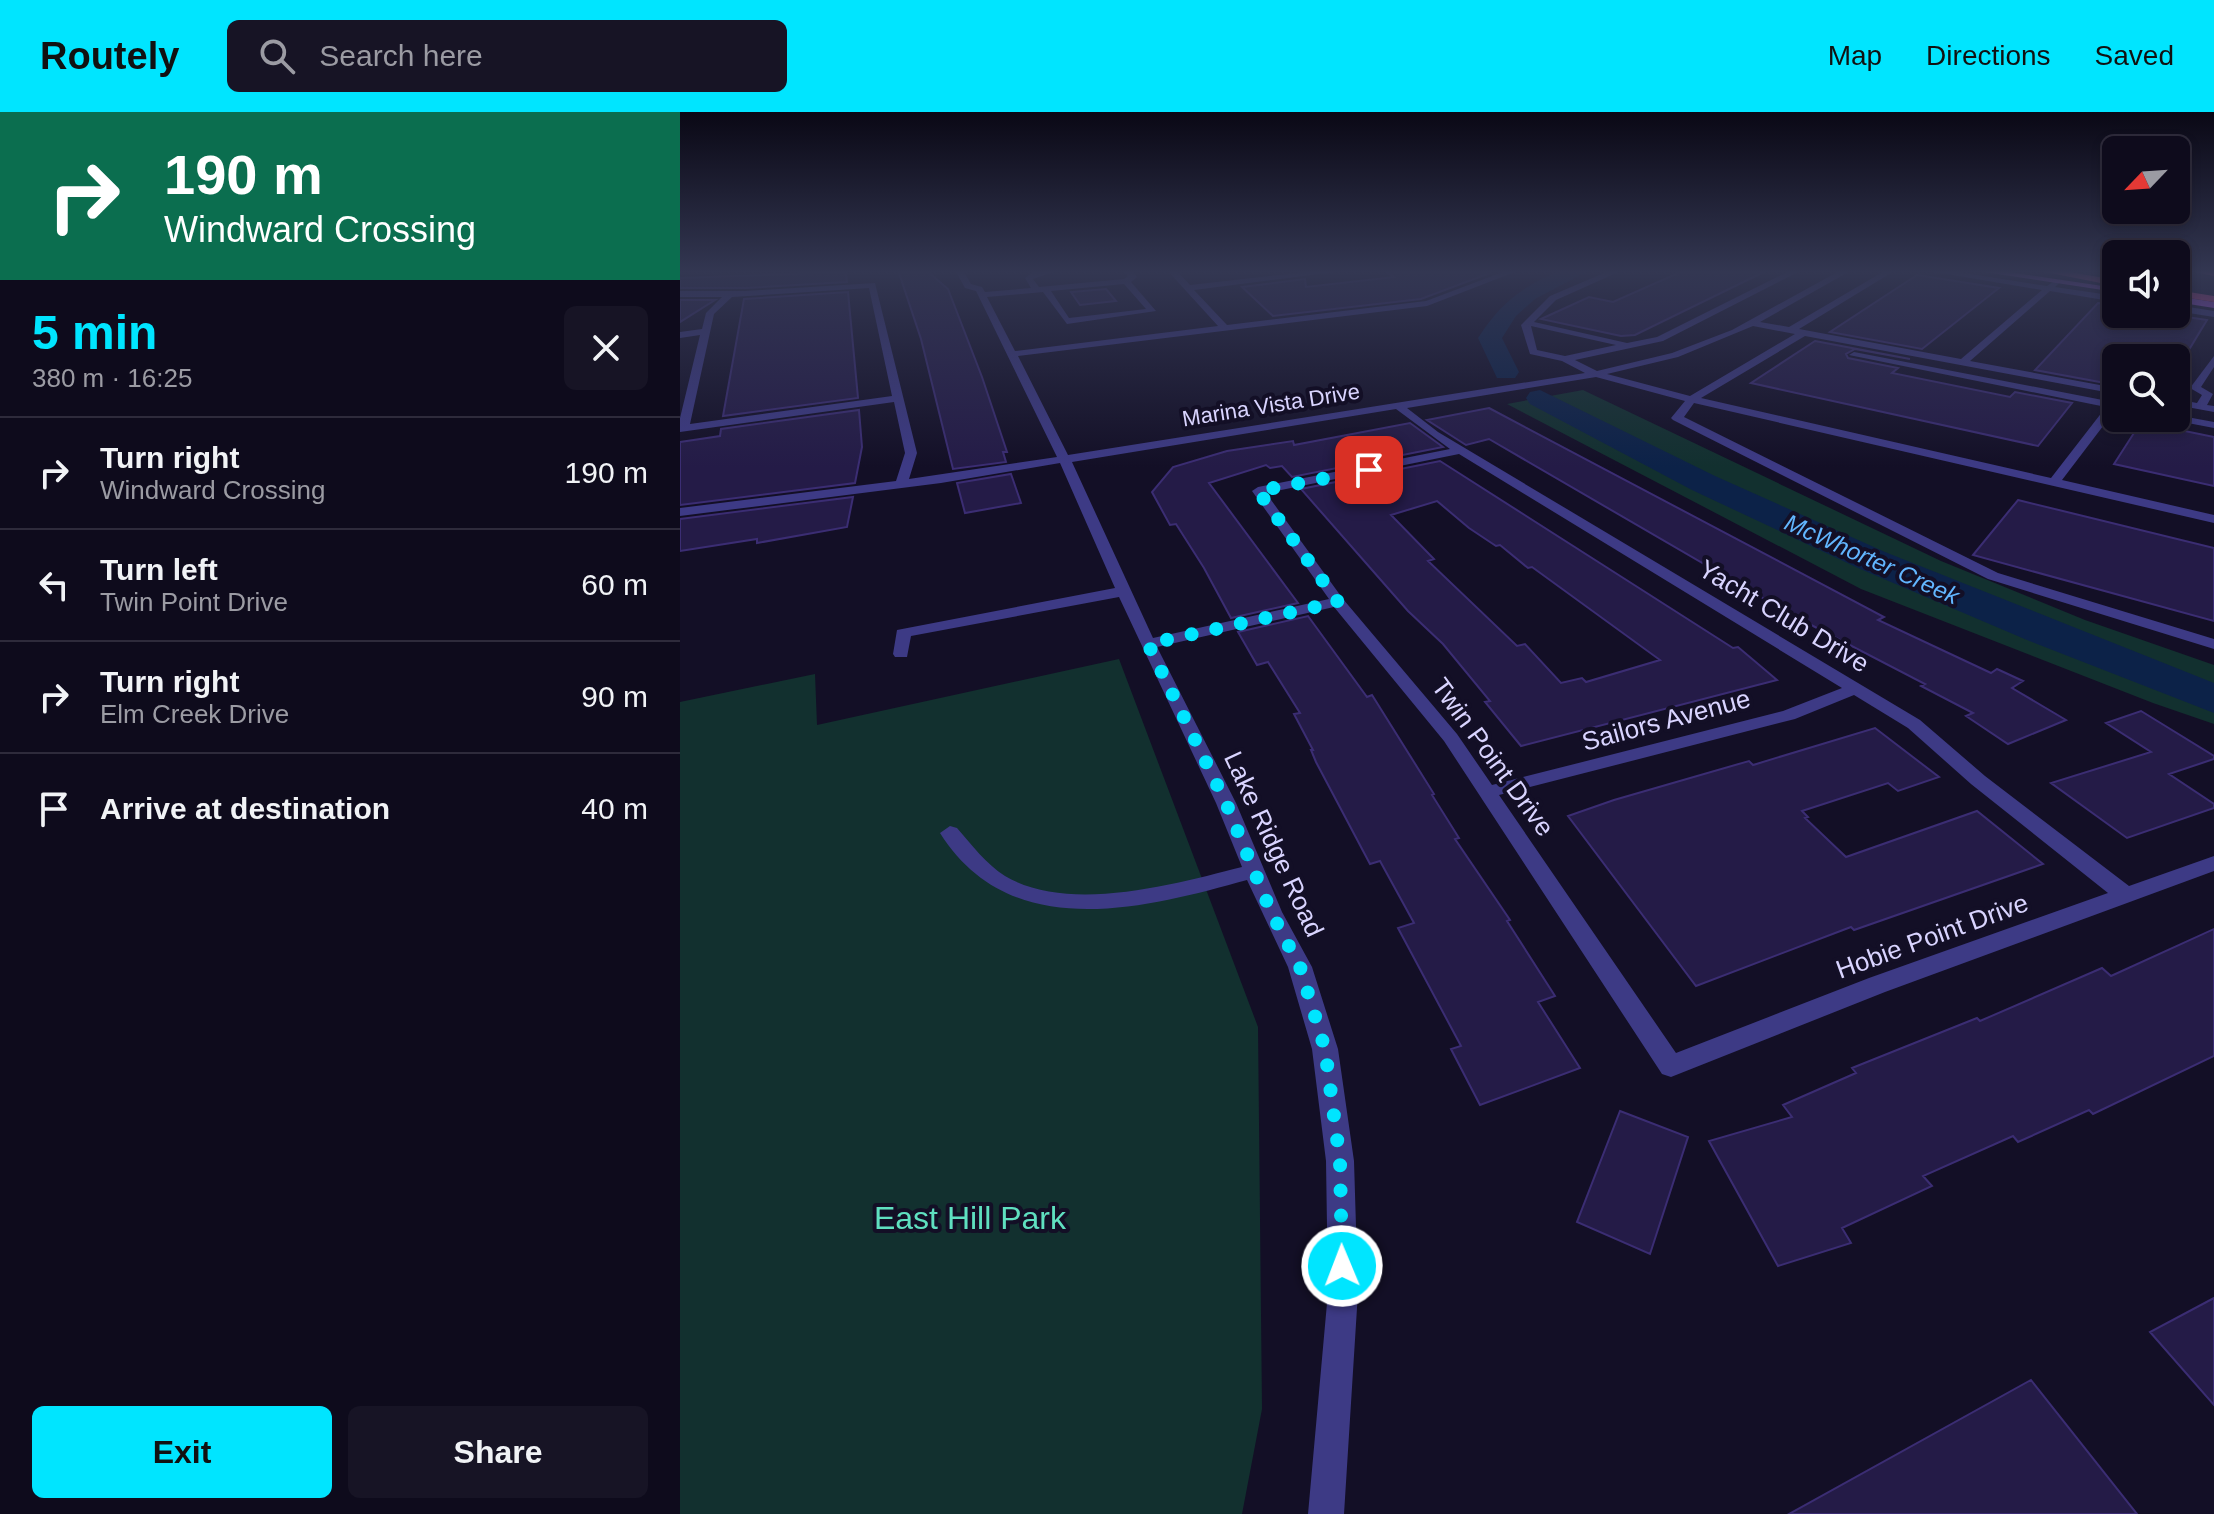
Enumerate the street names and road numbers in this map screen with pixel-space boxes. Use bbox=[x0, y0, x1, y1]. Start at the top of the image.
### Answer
street label: Marina Vista Drive bbox=[1180, 379, 1362, 431]
street label: Yacht Club Drive bbox=[1693, 553, 1875, 679]
street label: Twin Point Drive bbox=[1426, 672, 1560, 842]
street label: Sailors Avenue bbox=[1579, 683, 1753, 757]
street label: Lake Ridge Road bbox=[1218, 747, 1330, 941]
street label: Hobie Point Drive bbox=[1832, 887, 2032, 985]

